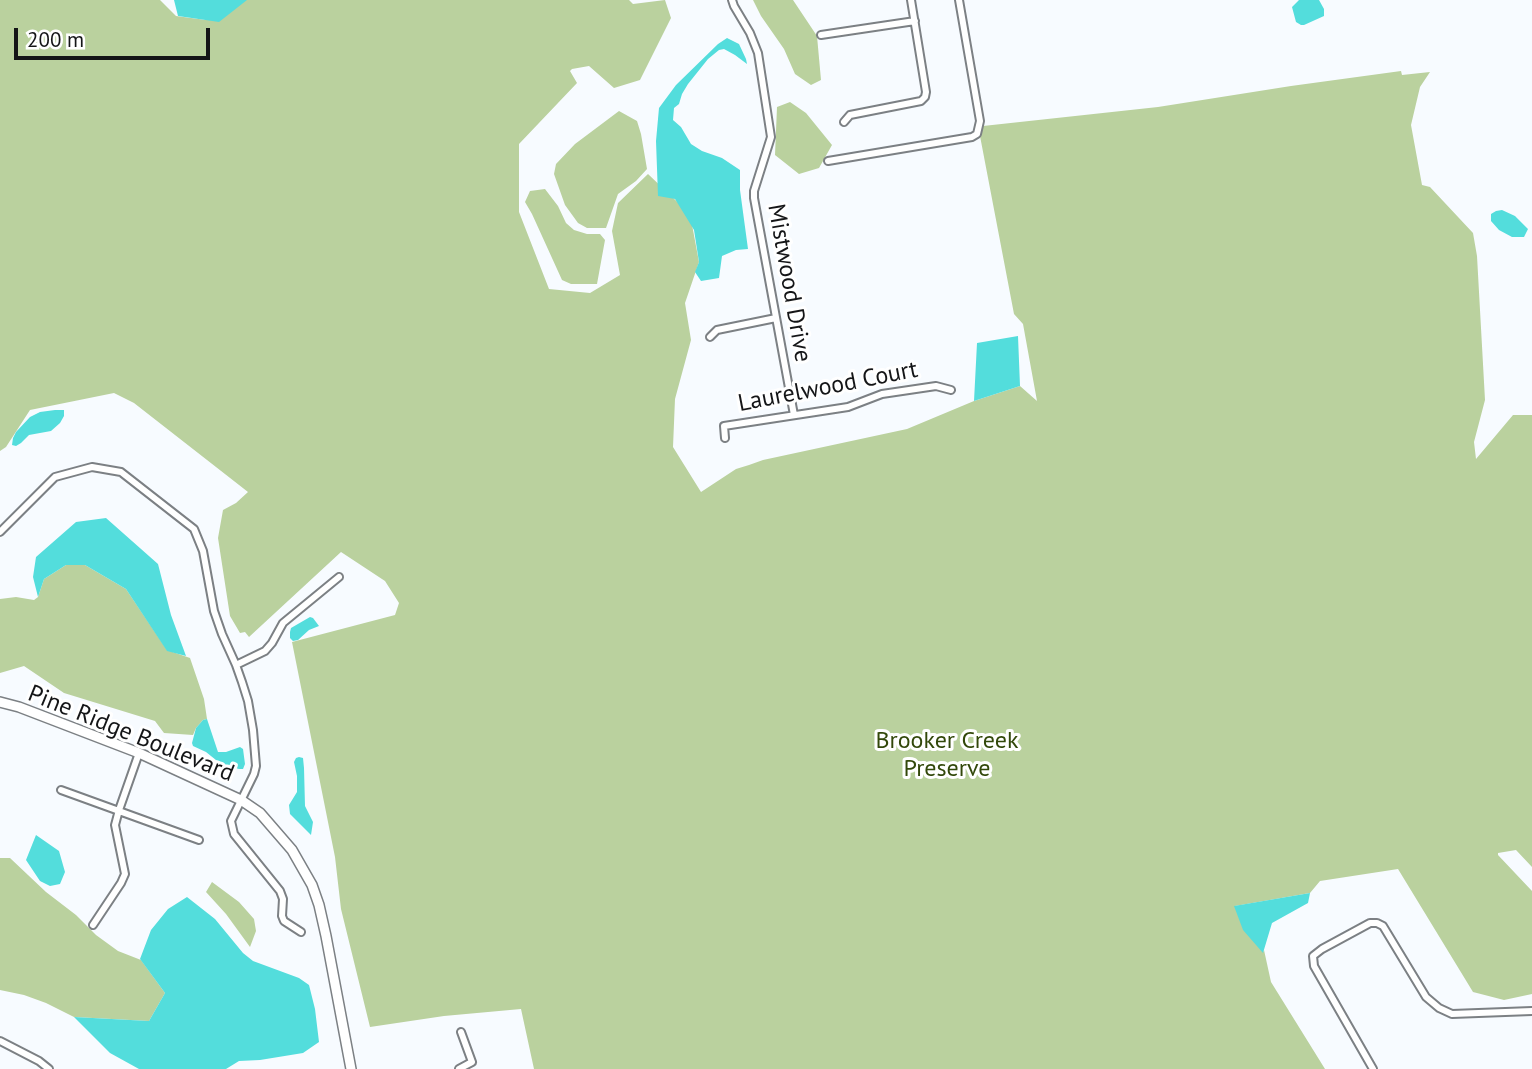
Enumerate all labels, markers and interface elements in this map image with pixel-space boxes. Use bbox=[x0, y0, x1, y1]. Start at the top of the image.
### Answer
scale bar bbox=[18, 14, 214, 58]
text: 200 m bbox=[27, 26, 84, 53]
street label: Mistwood Drive bbox=[761, 202, 817, 364]
street label: Laurelwood Court bbox=[736, 355, 920, 419]
street label: Pine Ridge Boulevard bbox=[24, 679, 238, 789]
park label: Brooker Creek Preserve bbox=[876, 727, 1018, 783]

